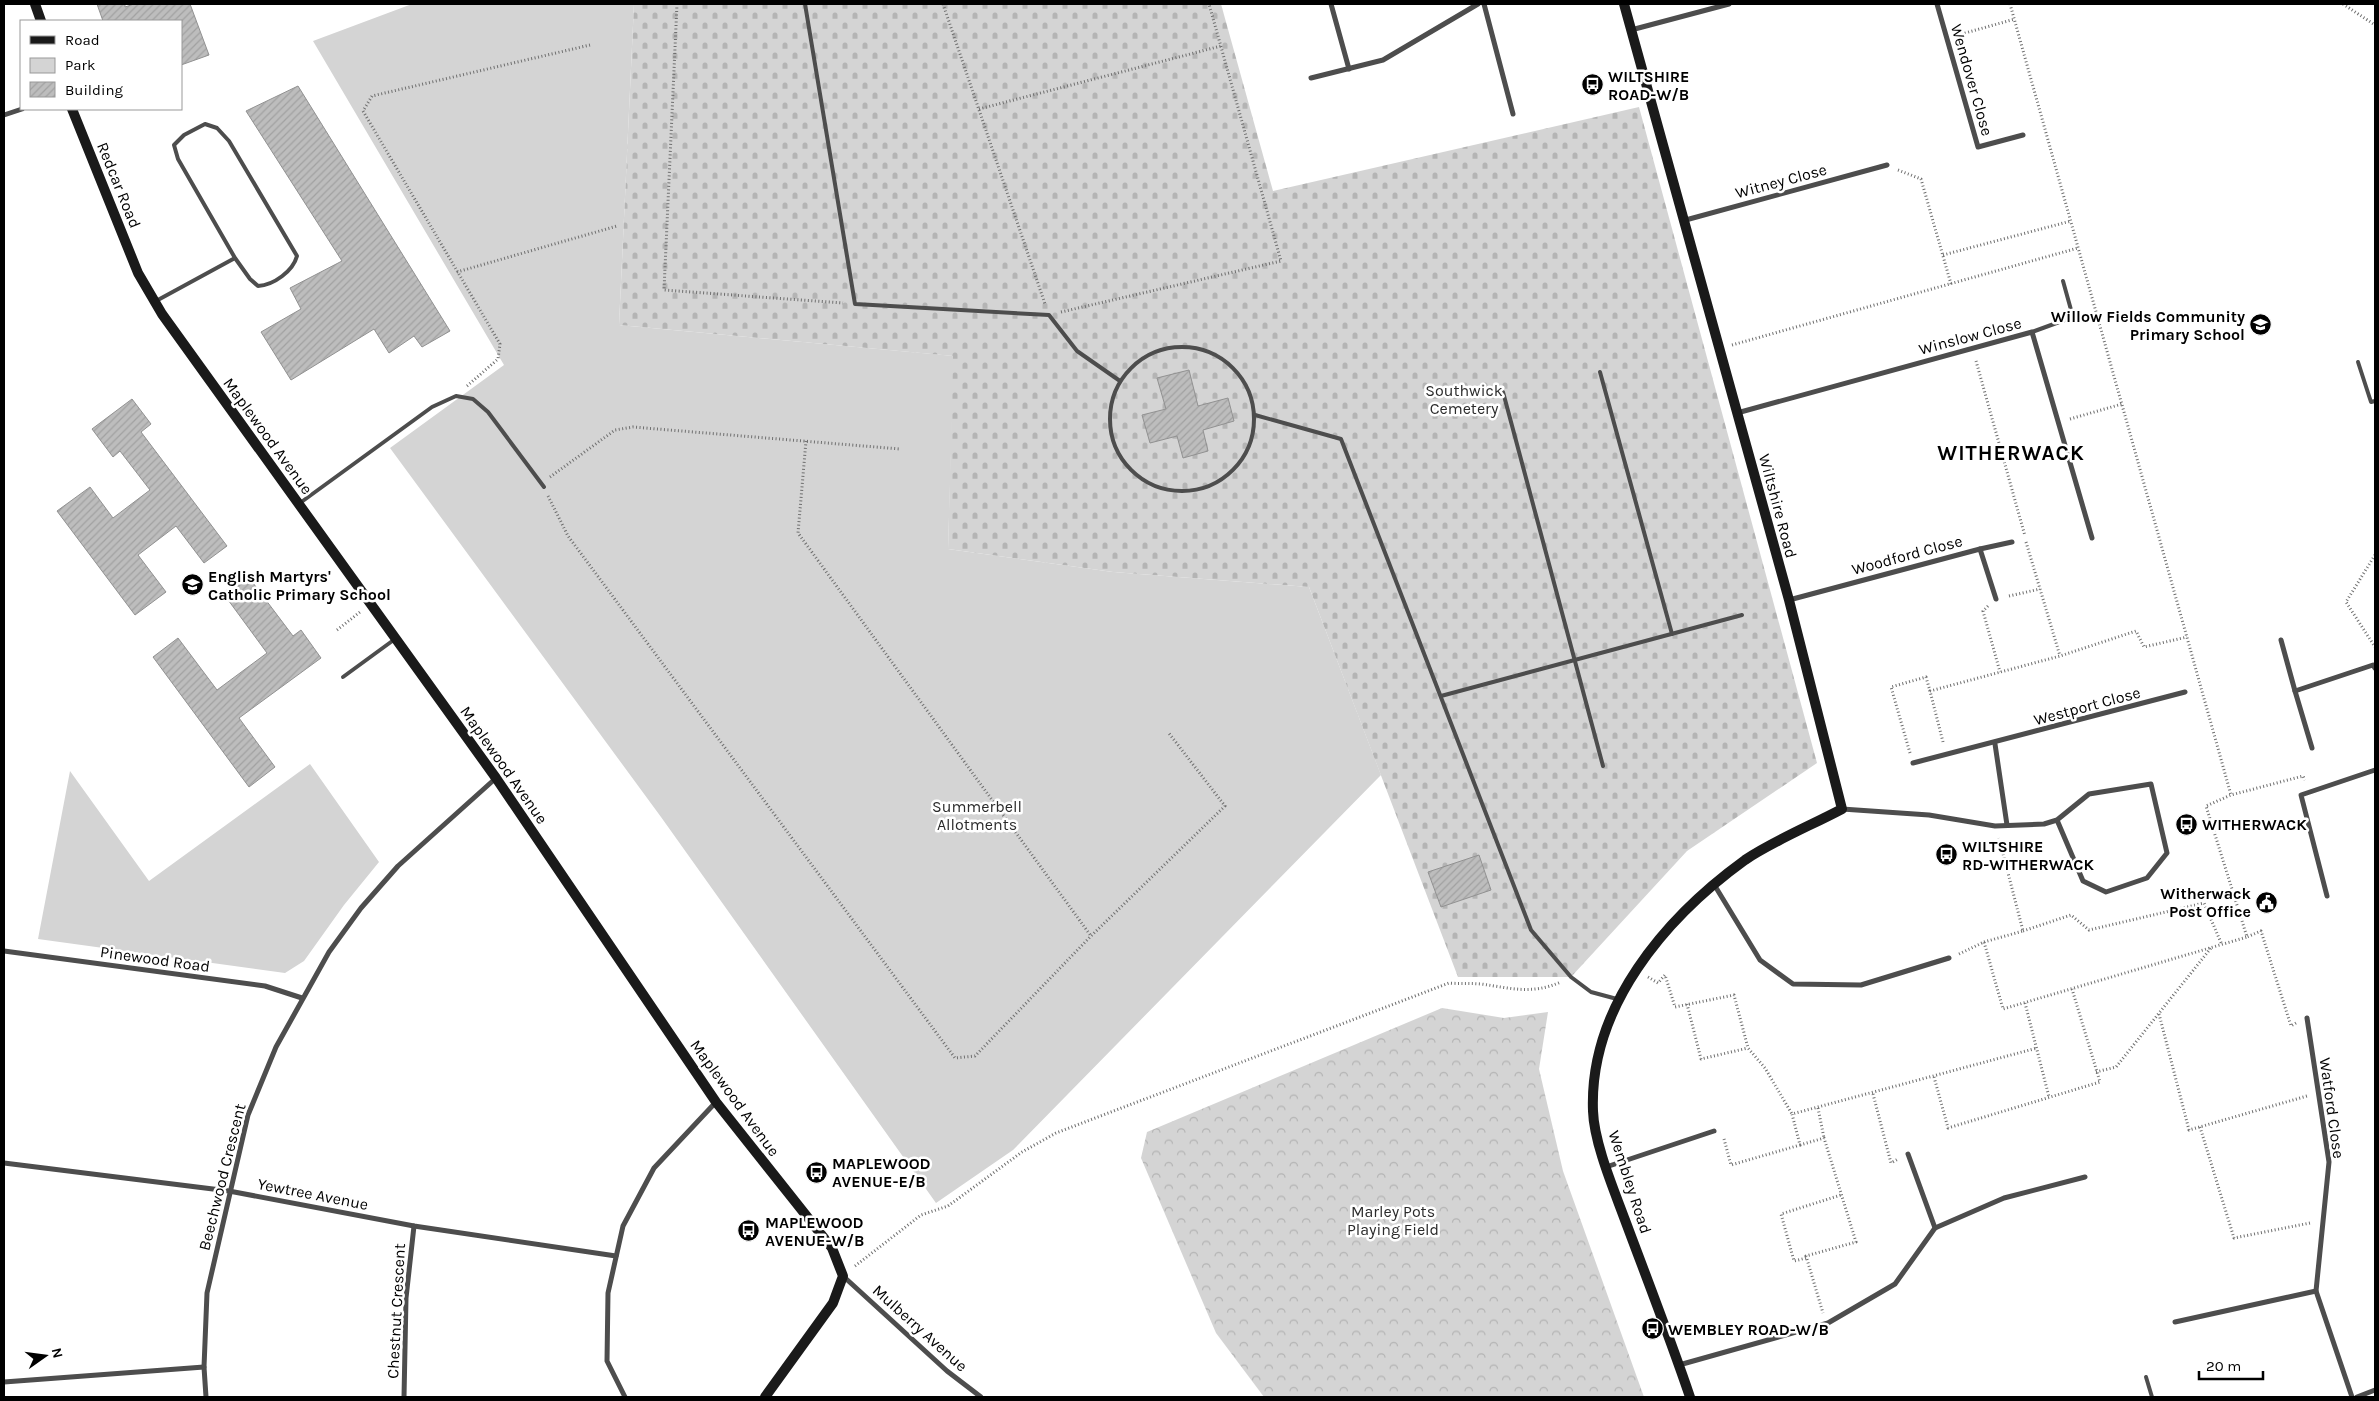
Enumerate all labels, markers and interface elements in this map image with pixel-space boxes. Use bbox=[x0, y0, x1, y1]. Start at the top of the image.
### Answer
legend bbox=[20, 20, 182, 110]
street label: Wendover Close bbox=[1947, 22, 1997, 138]
text: Road bbox=[65, 31, 100, 49]
text: Park bbox=[65, 56, 95, 74]
place label: WILTSHIRE ROAD-W/B bbox=[1608, 67, 1690, 104]
bus stop icon: WILTSHIRE ROAD-W/B bbox=[1580, 73, 1604, 97]
text: Building bbox=[65, 81, 123, 99]
street label: Redcar Road bbox=[93, 139, 145, 231]
street label: Witney Close bbox=[1733, 160, 1829, 202]
place label: Willow Fields Community Primary School bbox=[2051, 307, 2245, 344]
street label: Winslow Close bbox=[1917, 313, 2023, 359]
school or university icon: Willow Fields Community Primary School bbox=[2249, 313, 2273, 337]
street label: Maplewood Avenue bbox=[219, 374, 317, 498]
park label: Southwick Cemetery bbox=[1425, 381, 1503, 418]
district label: WITHERWACK bbox=[1937, 441, 2085, 465]
street label: Wiltshire Road bbox=[1755, 452, 1801, 560]
street label: Woodford Close bbox=[1850, 531, 1964, 579]
place label: English Martyrs' Catholic Primary School bbox=[208, 567, 391, 604]
school or university icon: English Martyrs' Catholic Primary School bbox=[180, 573, 204, 597]
street label: Westport Close bbox=[2032, 683, 2142, 729]
street label: Maplewood Avenue bbox=[456, 702, 552, 828]
park label: Summerbell Allotments bbox=[932, 797, 1022, 834]
bus stop icon: WITHERWACK bbox=[2174, 812, 2198, 836]
place label: WITHERWACK bbox=[2202, 815, 2307, 834]
place label: WILTSHIRE RD-WITHERWACK bbox=[1962, 837, 2094, 874]
bus stop icon: WILTSHIRE RD-WITHERWACK bbox=[1934, 843, 1958, 867]
place label: Witherwack Post Office bbox=[2160, 884, 2252, 921]
public building icon: Witherwack Post Office bbox=[2255, 890, 2279, 914]
street label: Pinewood Road bbox=[99, 942, 211, 976]
street label: Maplewood Avenue bbox=[686, 1036, 784, 1160]
street label: Watford Close bbox=[2316, 1056, 2348, 1160]
street label: Beechwood Crescent bbox=[195, 1101, 249, 1253]
street label: Wembley Road bbox=[1604, 1128, 1656, 1236]
place label: MAPLEWOOD AVENUE-E/B bbox=[832, 1154, 931, 1191]
bus stop icon: MAPLEWOOD AVENUE-E/B bbox=[804, 1160, 828, 1184]
street label: Yewtree Avenue bbox=[256, 1174, 370, 1214]
park label: Marley Pots Playing Field bbox=[1347, 1202, 1439, 1239]
place label: MAPLEWOOD AVENUE-W/B bbox=[765, 1213, 864, 1250]
bus stop icon: MAPLEWOOD AVENUE-W/B bbox=[737, 1219, 761, 1243]
street label: Chestnut Crescent bbox=[383, 1243, 409, 1379]
street label: Mulberry Avenue bbox=[869, 1280, 971, 1376]
bus stop icon: WEMBLEY ROAD-W/B bbox=[1640, 1317, 1664, 1341]
place label: WEMBLEY ROAD-W/B bbox=[1668, 1320, 1829, 1339]
north arrow bbox=[20, 1331, 70, 1381]
text: N bbox=[48, 1346, 67, 1360]
scale bar bbox=[2199, 1348, 2263, 1380]
text: 20 m bbox=[2206, 1357, 2241, 1375]

